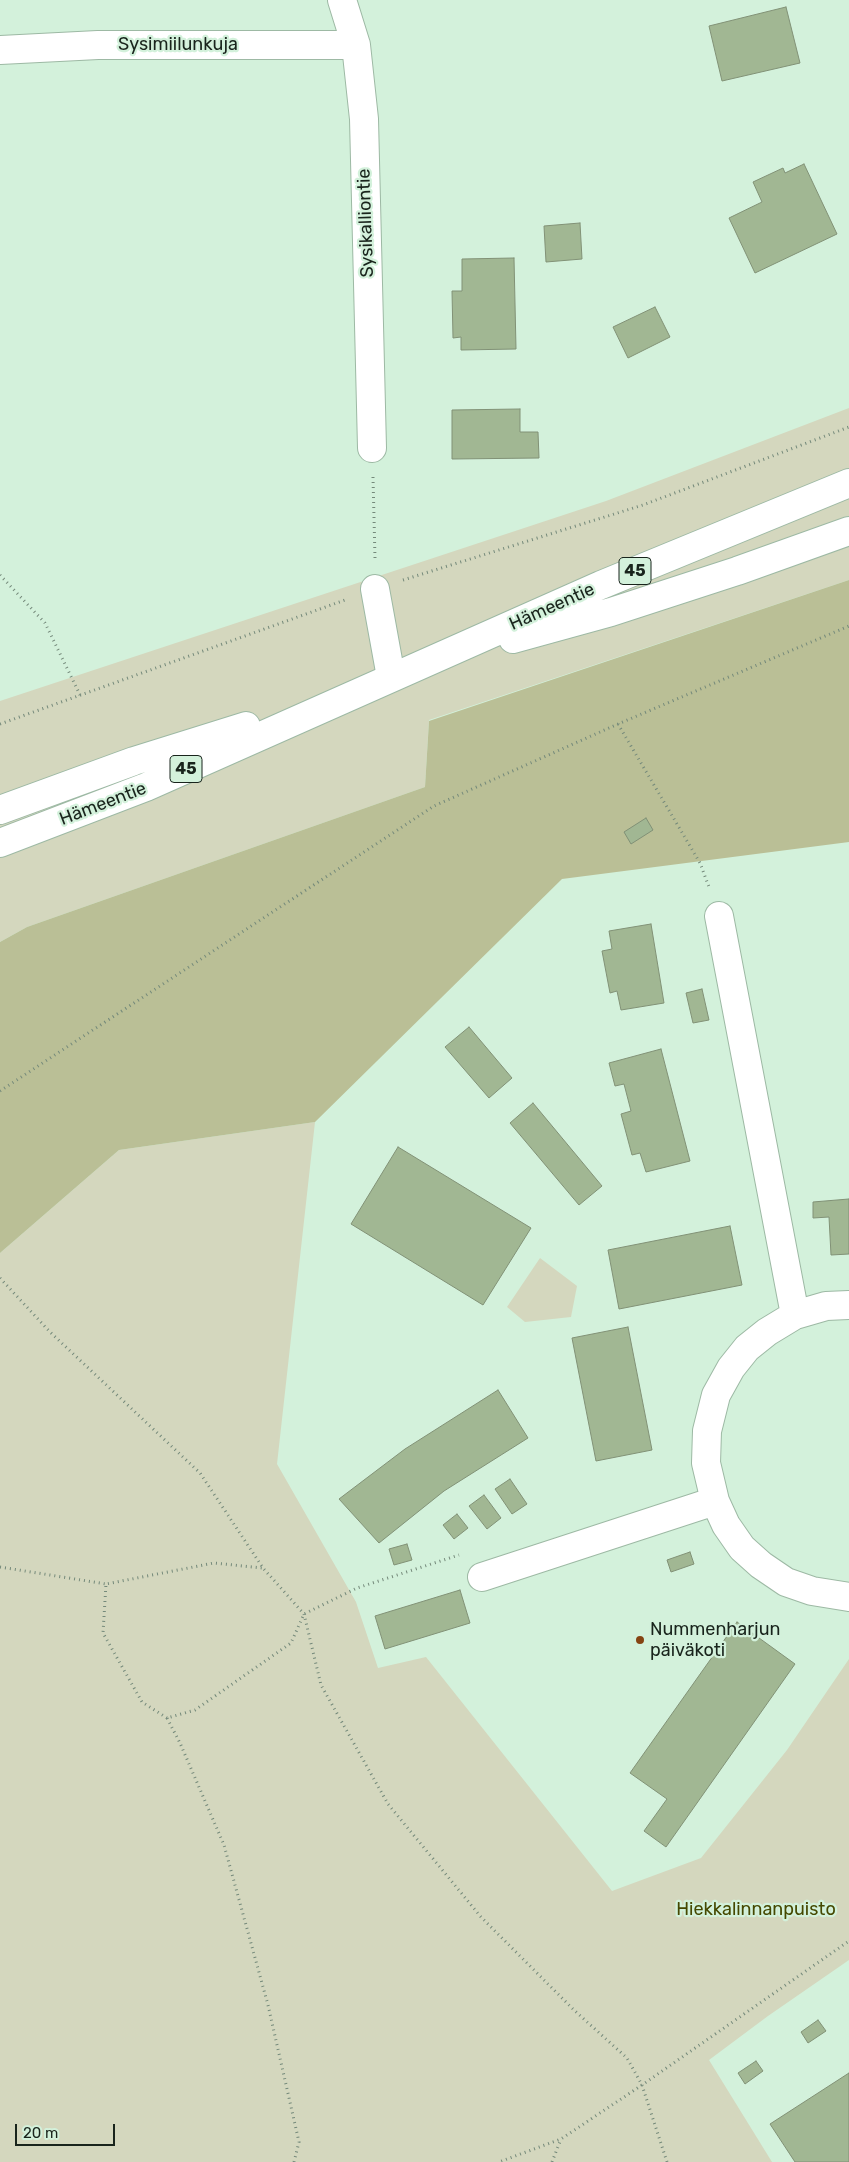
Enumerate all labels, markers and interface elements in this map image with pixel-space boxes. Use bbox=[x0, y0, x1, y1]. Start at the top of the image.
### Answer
street label: Sysimiilunkuja bbox=[118, 34, 238, 56]
street label: Sysikalliontie bbox=[353, 168, 379, 278]
road number: 45 bbox=[619, 558, 651, 584]
street label: Hämeentie bbox=[506, 579, 598, 635]
road number: 45 bbox=[170, 756, 202, 782]
street label: Hämeentie bbox=[57, 778, 149, 830]
place label: Nummenharjun päiväkoti bbox=[650, 1619, 780, 1662]
marker: Nummenharjun päiväkoti bbox=[634, 1634, 646, 1646]
park label: Hiekkalinnanpuisto bbox=[676, 1899, 836, 1921]
scale bar bbox=[18, 2114, 118, 2146]
text: 20 m bbox=[23, 2124, 58, 2142]

